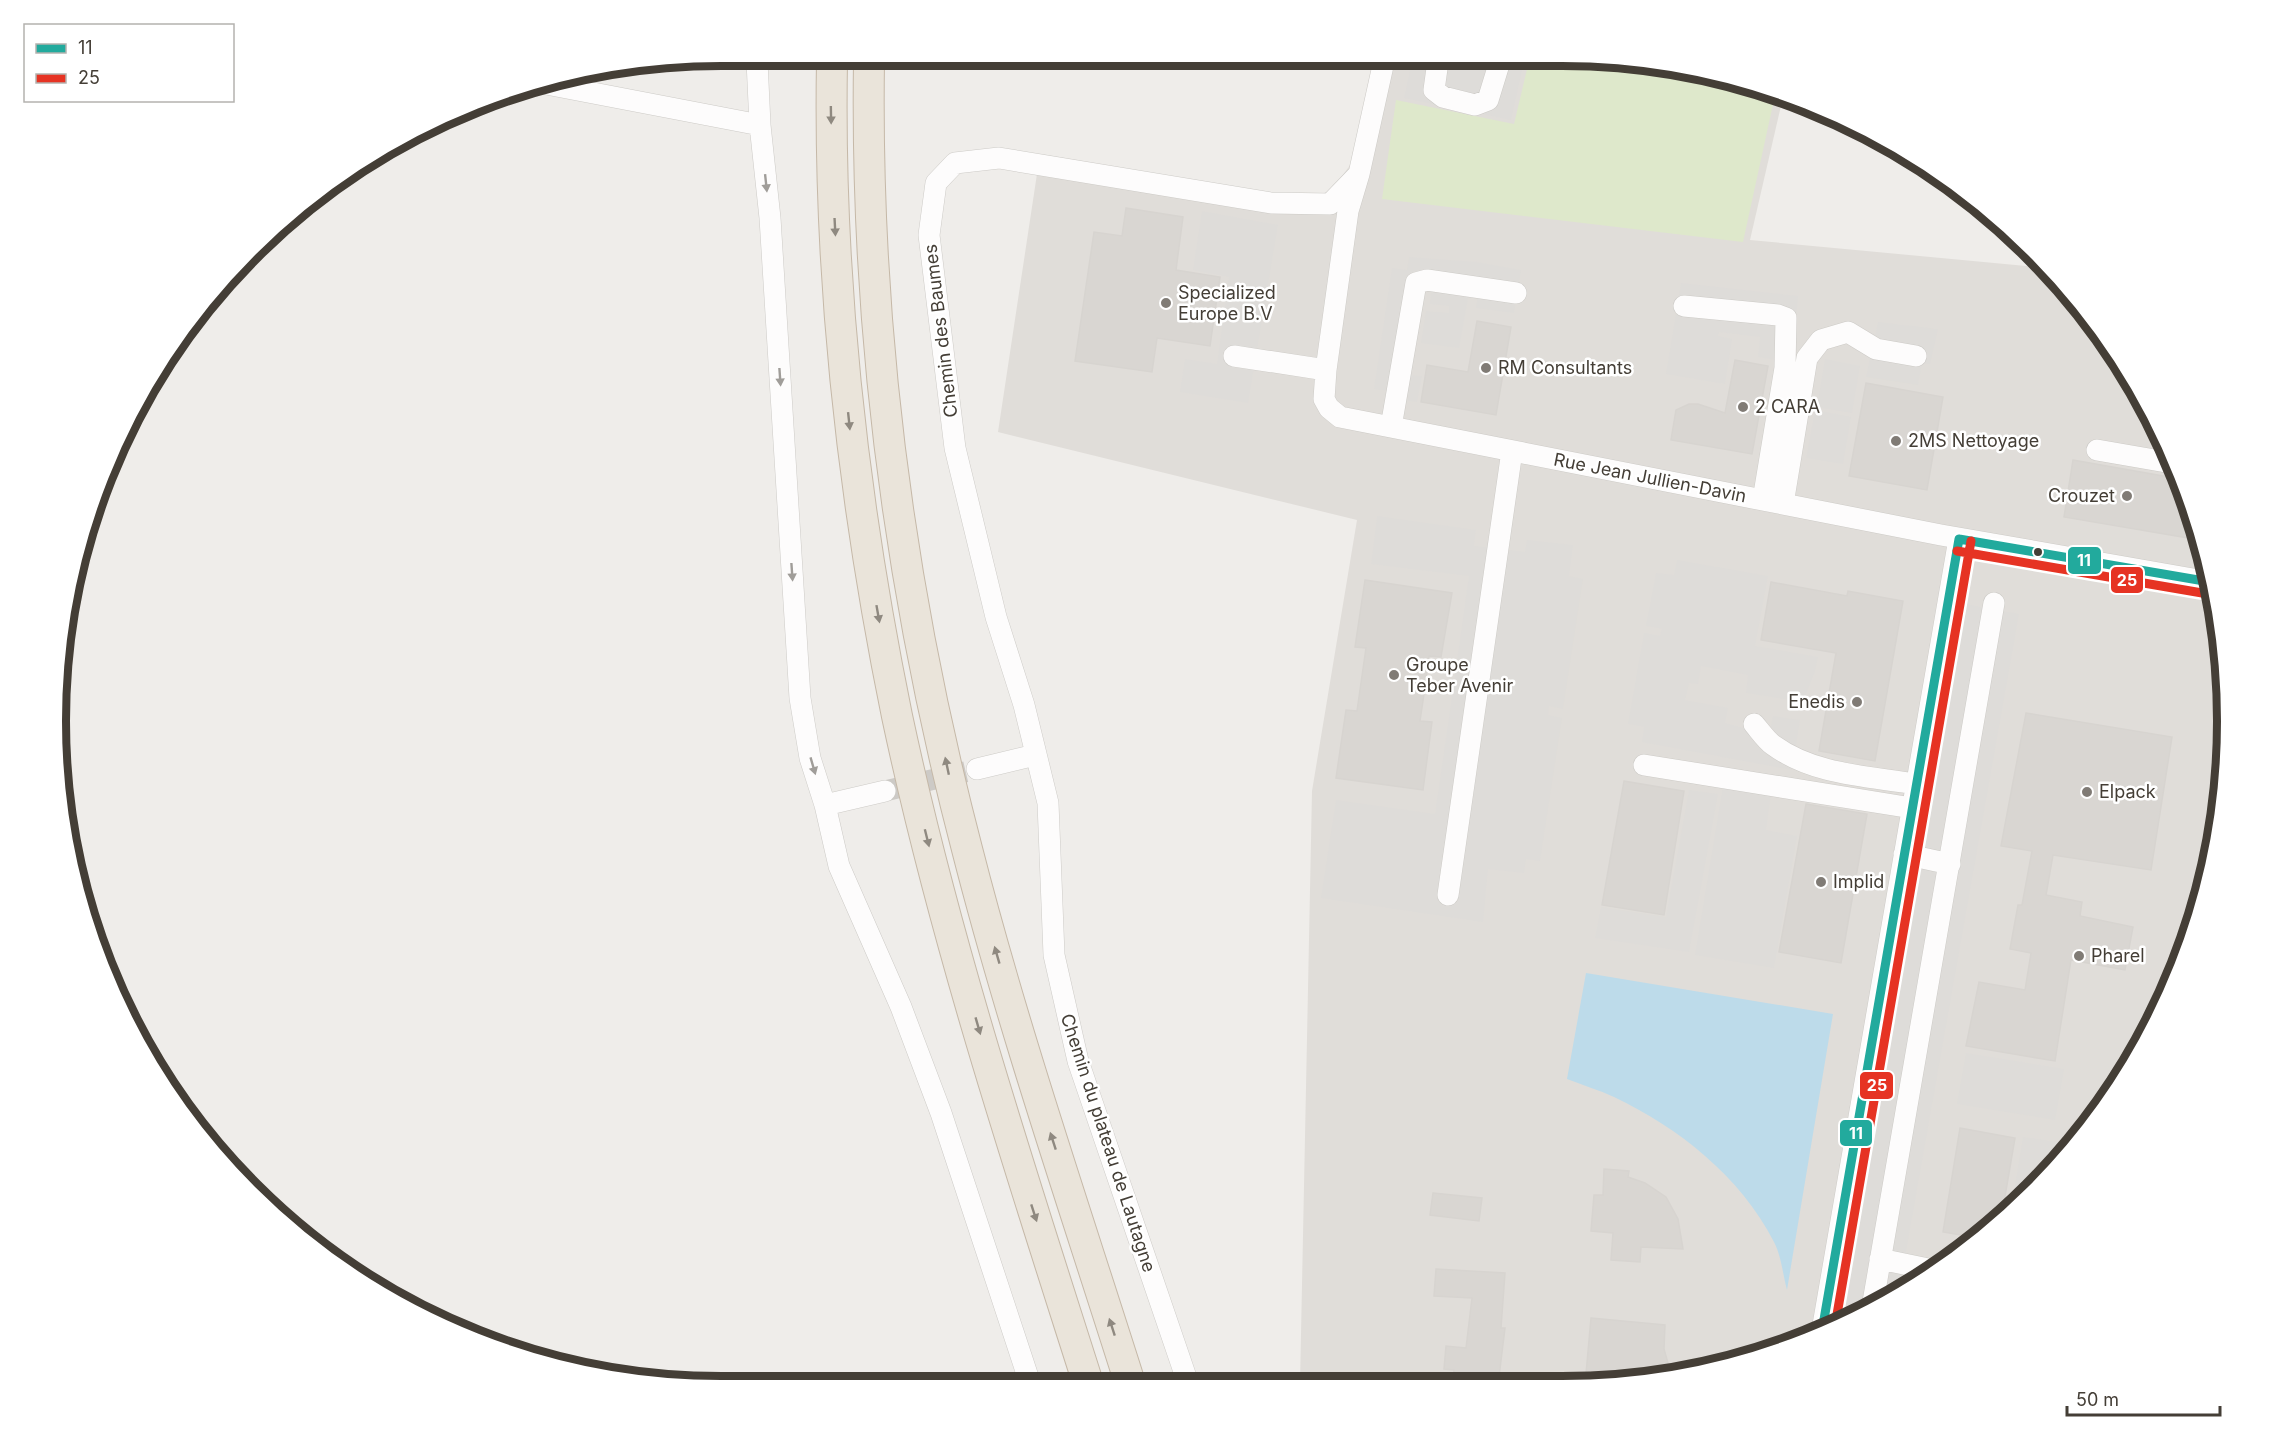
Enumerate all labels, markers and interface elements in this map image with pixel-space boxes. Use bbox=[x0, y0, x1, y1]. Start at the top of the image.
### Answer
legend bbox=[24, 24, 234, 102]
text: 11 bbox=[78, 37, 93, 58]
text: 25 bbox=[78, 67, 100, 88]
one-way arrow bbox=[827, 105, 836, 124]
one-way arrow bbox=[761, 174, 771, 193]
one-way arrow bbox=[830, 218, 839, 237]
street label: Chemin des Baumes bbox=[919, 243, 962, 419]
place label: Specialized Europe B.V bbox=[1178, 282, 1276, 324]
marker: Specialized Europe B.V bbox=[1159, 296, 1173, 310]
place label: RM Consultants bbox=[1498, 357, 1632, 378]
marker: RM Consultants bbox=[1479, 361, 1493, 375]
one-way arrow bbox=[775, 368, 785, 387]
place label: 2 CARA bbox=[1755, 396, 1820, 417]
marker: 2 CARA bbox=[1736, 400, 1750, 414]
one-way arrow bbox=[844, 412, 854, 431]
place label: 2MS Nettoyage bbox=[1908, 430, 2039, 451]
marker: 2MS Nettoyage bbox=[1889, 434, 1903, 448]
street label: Rue Jean Jullien-Davin bbox=[1552, 449, 1748, 507]
place label: Crouzet bbox=[2048, 485, 2115, 506]
marker: Crouzet bbox=[2120, 489, 2134, 503]
unlabelled marker bbox=[2032, 546, 2044, 558]
line badge: 11 bbox=[2067, 546, 2102, 575]
text: 11 bbox=[2077, 550, 2091, 570]
one-way arrow bbox=[788, 563, 797, 582]
line badge: 25 bbox=[2110, 566, 2144, 594]
text: 25 bbox=[2117, 570, 2137, 590]
one-way arrow bbox=[874, 605, 883, 624]
place label: Groupe Teber Avenir bbox=[1406, 654, 1514, 696]
marker: Groupe Teber Avenir bbox=[1387, 668, 1401, 682]
place label: Enedis bbox=[1788, 691, 1845, 712]
marker: Enedis bbox=[1850, 695, 1864, 709]
one-way arrow bbox=[809, 757, 818, 775]
one-way arrow bbox=[941, 757, 951, 776]
place label: Elpack bbox=[2099, 781, 2156, 802]
marker: Elpack bbox=[2080, 785, 2094, 799]
one-way arrow bbox=[922, 829, 932, 847]
place label: Implid bbox=[1833, 871, 1884, 892]
marker: Implid bbox=[1814, 875, 1828, 889]
place label: Pharel bbox=[2091, 945, 2145, 966]
one-way arrow bbox=[992, 946, 1001, 964]
marker: Pharel bbox=[2072, 949, 2086, 963]
street label: Chemin du plateau de Lautagne bbox=[1057, 1011, 1160, 1275]
one-way arrow bbox=[974, 1017, 983, 1035]
line badge: 25 bbox=[1859, 1071, 1894, 1100]
text: 25 bbox=[1867, 1075, 1887, 1095]
line badge: 11 bbox=[1839, 1119, 1873, 1147]
text: 11 bbox=[1849, 1123, 1863, 1143]
one-way arrow bbox=[1048, 1132, 1057, 1150]
one-way arrow bbox=[1030, 1204, 1040, 1222]
one-way arrow bbox=[1107, 1318, 1116, 1336]
scale bar bbox=[2067, 1379, 2220, 1417]
text: 50 m bbox=[2076, 1389, 2119, 1410]

